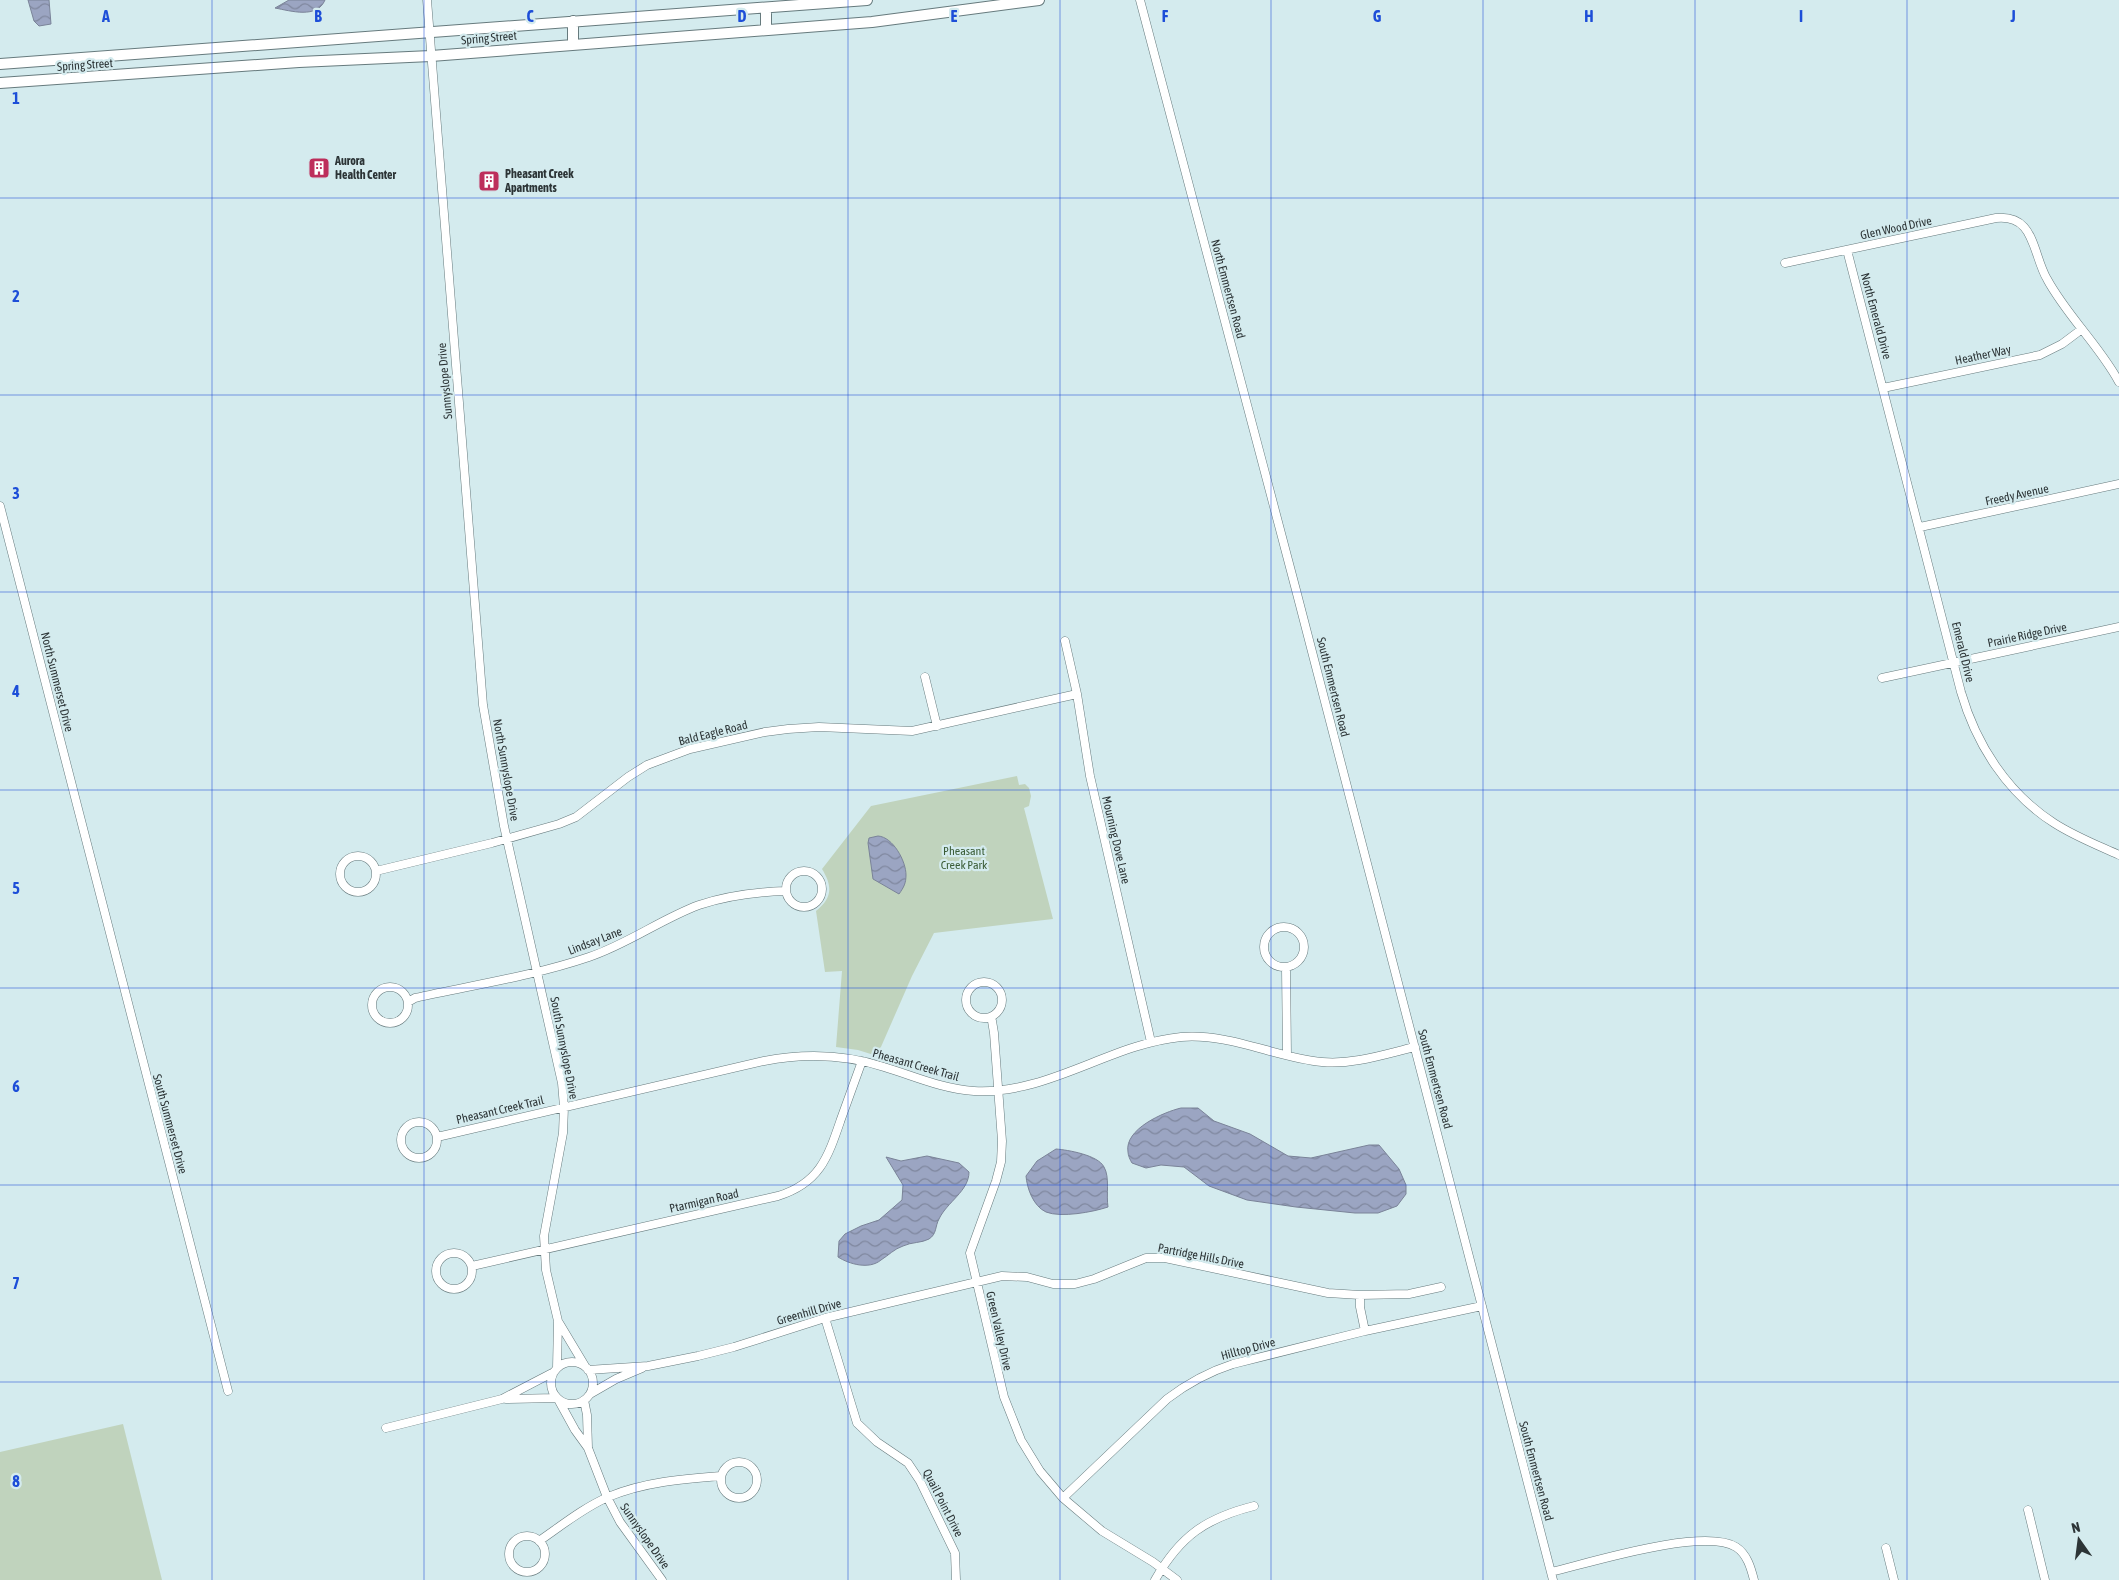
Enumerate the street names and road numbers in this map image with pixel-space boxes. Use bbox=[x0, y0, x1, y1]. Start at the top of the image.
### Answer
street label: Spring Street bbox=[461, 29, 518, 47]
street label: Spring Street bbox=[57, 56, 114, 74]
street label: Glen Wood Drive bbox=[1859, 214, 1933, 242]
street label: North Emmertsen Road bbox=[1208, 238, 1248, 340]
street label: North Emerald Drive bbox=[1858, 271, 1894, 361]
street label: Sunnyslope Drive bbox=[435, 342, 455, 420]
street label: Heather Way bbox=[1954, 342, 2012, 368]
street label: Freedy Avenue bbox=[1984, 481, 2050, 509]
street label: Emerald Drive bbox=[1949, 620, 1977, 684]
street label: Prairie Ridge Drive bbox=[1986, 620, 2068, 650]
street label: North Summerset Drive bbox=[38, 631, 76, 733]
street label: South Emmertsen Road bbox=[1314, 636, 1352, 738]
street label: North Sunnyslope Drive bbox=[490, 718, 522, 822]
street label: Bald Eagle Road bbox=[677, 718, 749, 748]
street label: Mourning Dove Lane bbox=[1099, 795, 1133, 885]
street label: Lindsay Lane bbox=[566, 924, 624, 958]
street label: South Sunnyslope Drive bbox=[547, 996, 581, 1100]
street label: South Emmertsen Road bbox=[1415, 1028, 1455, 1130]
street label: Pheasant Creek Trail bbox=[871, 1046, 962, 1084]
street label: South Summerset Drive bbox=[150, 1073, 190, 1175]
street label: Pheasant Creek Trail bbox=[455, 1093, 546, 1127]
street label: Ptarmigan Road bbox=[668, 1186, 740, 1216]
street label: Partridge Hills Drive bbox=[1157, 1241, 1245, 1271]
street label: Green Valley Drive bbox=[983, 1290, 1015, 1372]
street label: Greenhill Drive bbox=[775, 1296, 843, 1328]
street label: Hilltop Drive bbox=[1219, 1335, 1277, 1363]
street label: South Emmertsen Road bbox=[1516, 1420, 1556, 1522]
street label: Quail Point Drive bbox=[920, 1467, 966, 1539]
street label: Sunnyslope Drive bbox=[617, 1501, 673, 1571]

